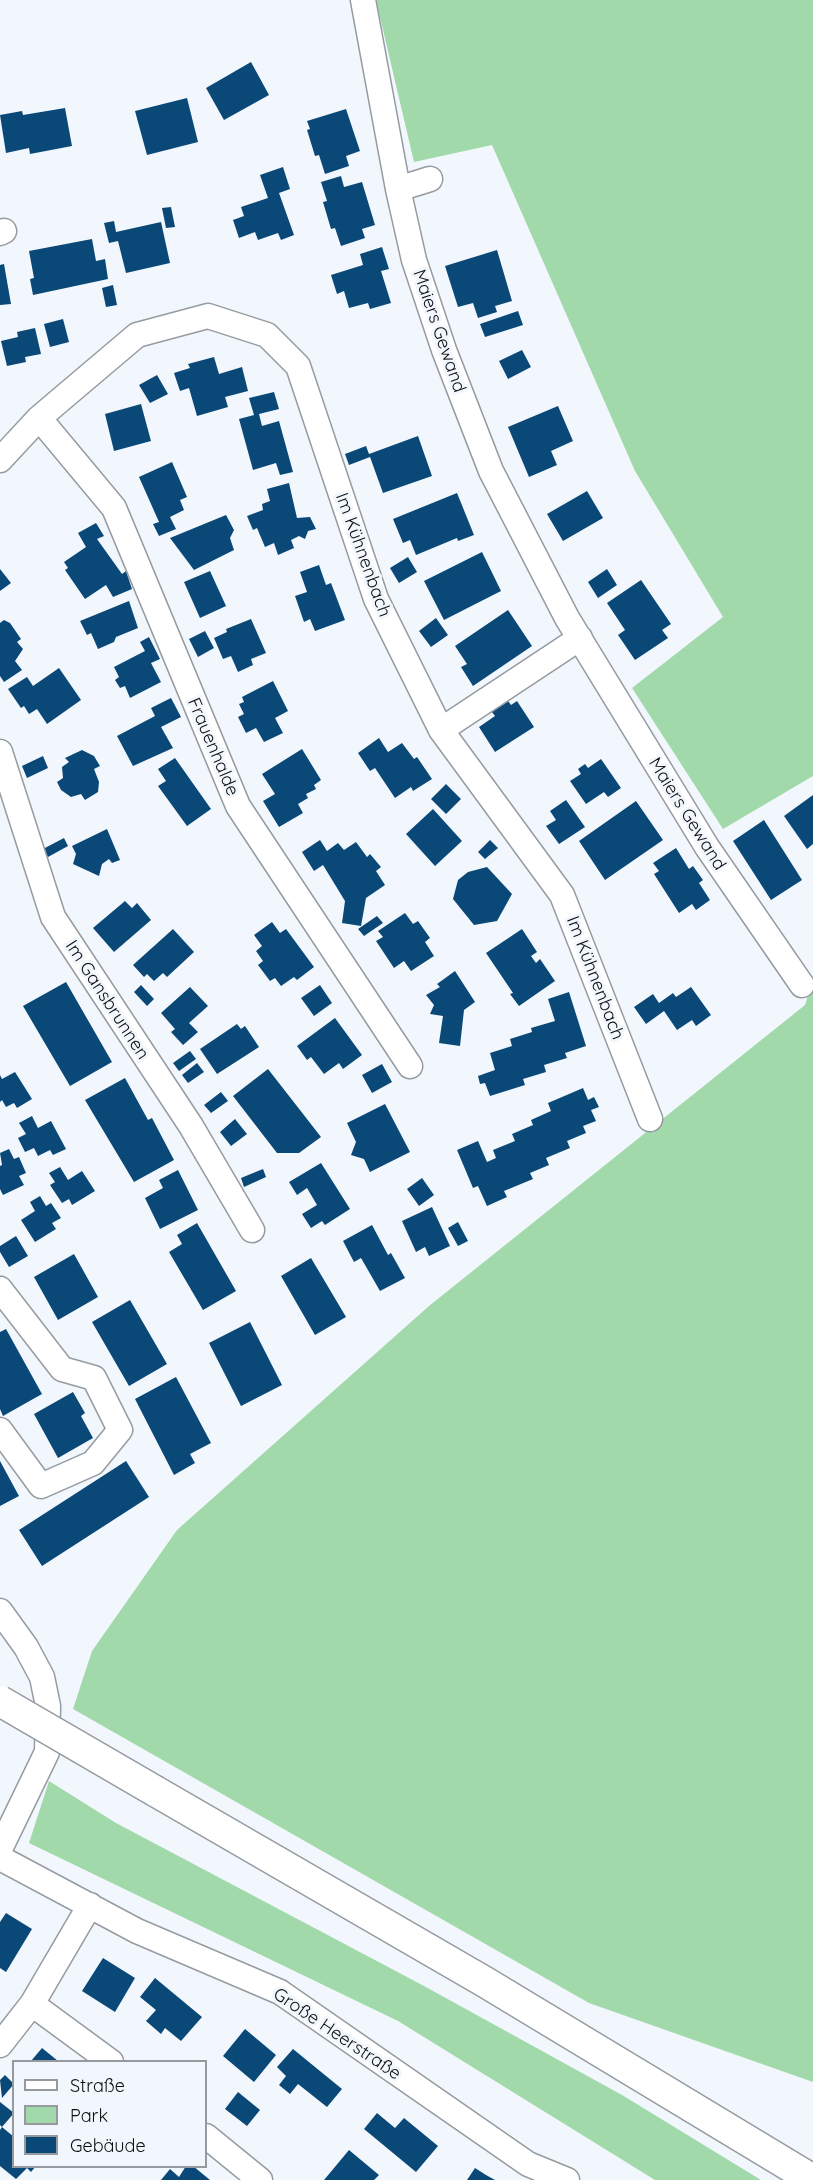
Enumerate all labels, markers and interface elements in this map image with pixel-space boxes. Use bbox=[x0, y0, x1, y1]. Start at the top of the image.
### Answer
street label: Maiers Gewand bbox=[408, 267, 470, 395]
street label: Im Kühnenbach bbox=[331, 490, 395, 620]
street label: Frauenhalde bbox=[183, 695, 243, 799]
street label: Maiers Gewand bbox=[644, 754, 730, 874]
street label: Im Kühnenbach bbox=[562, 913, 628, 1043]
street label: Im Gansbrunnen bbox=[60, 936, 154, 1064]
street label: Große Heerstraße bbox=[269, 1983, 405, 2085]
legend bbox=[12, 2060, 207, 2168]
text: Straße bbox=[70, 2074, 125, 2097]
text: Park bbox=[70, 2104, 108, 2127]
text: Gebäude bbox=[70, 2134, 146, 2157]

